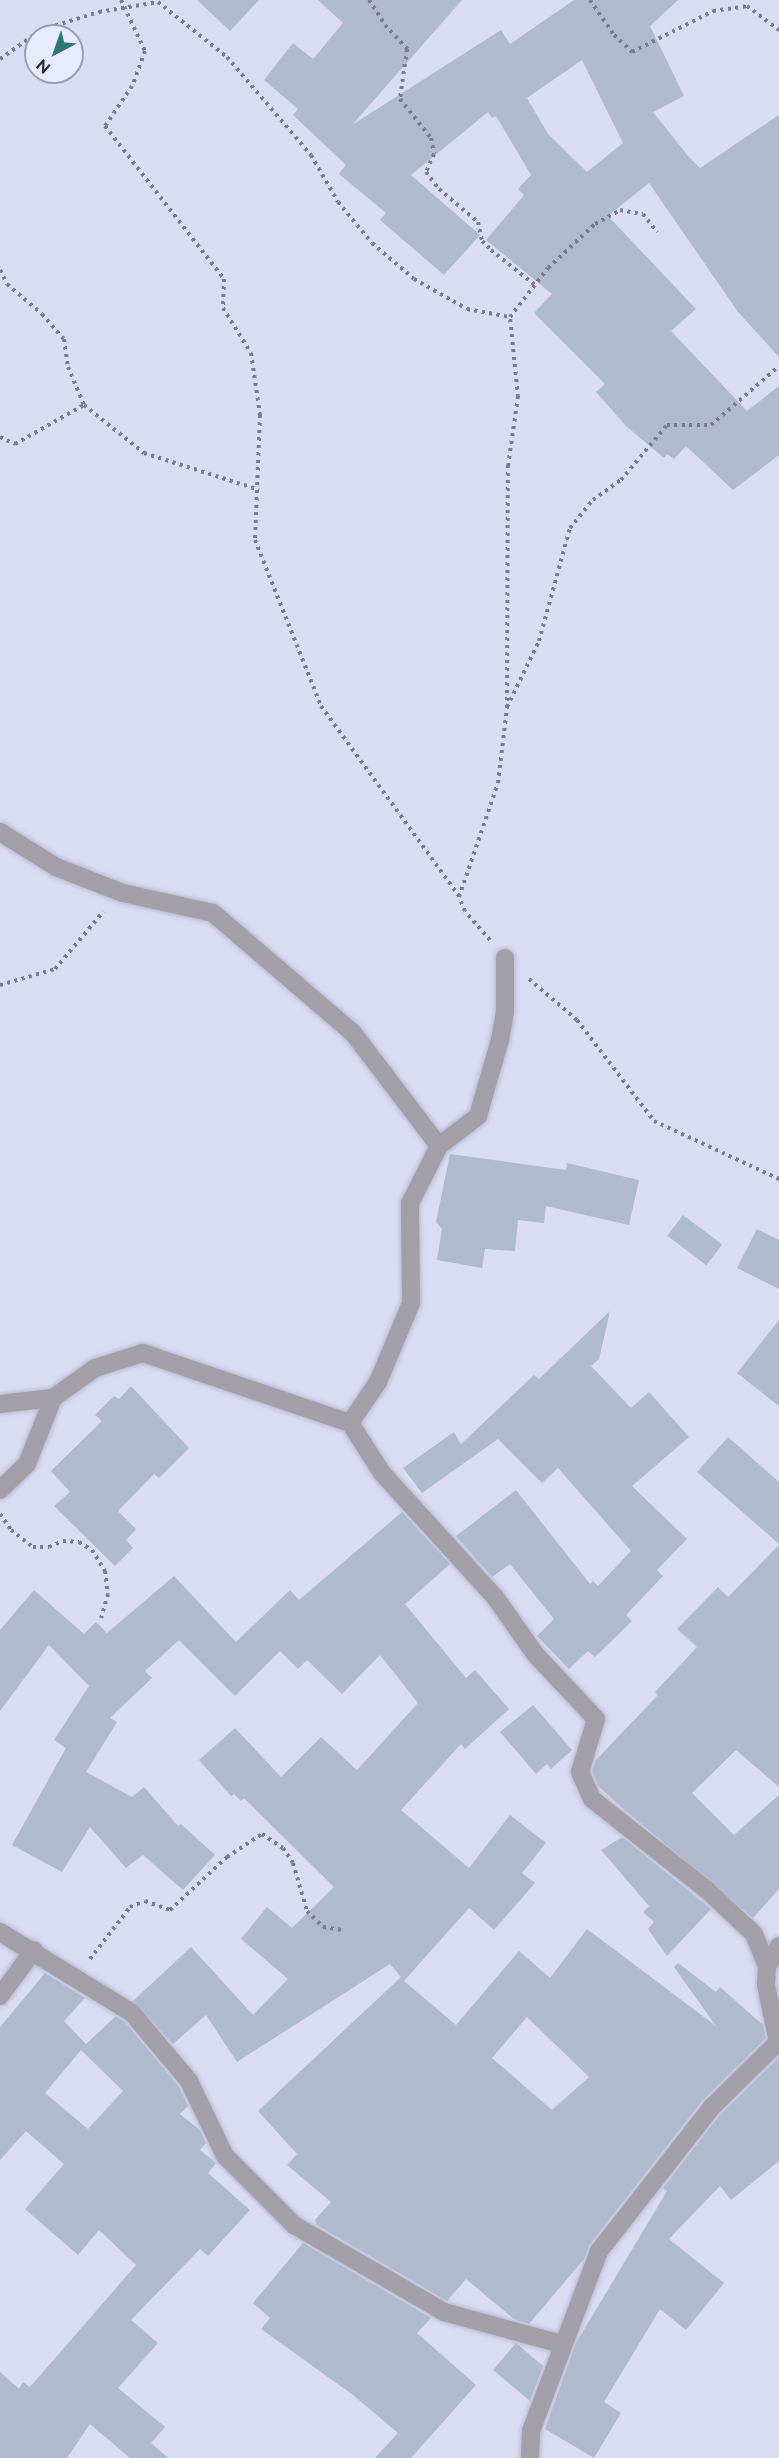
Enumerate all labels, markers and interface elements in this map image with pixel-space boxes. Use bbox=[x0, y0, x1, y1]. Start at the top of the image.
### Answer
north arrow bbox=[24, 24, 84, 84]
text: N bbox=[32, 55, 54, 78]

